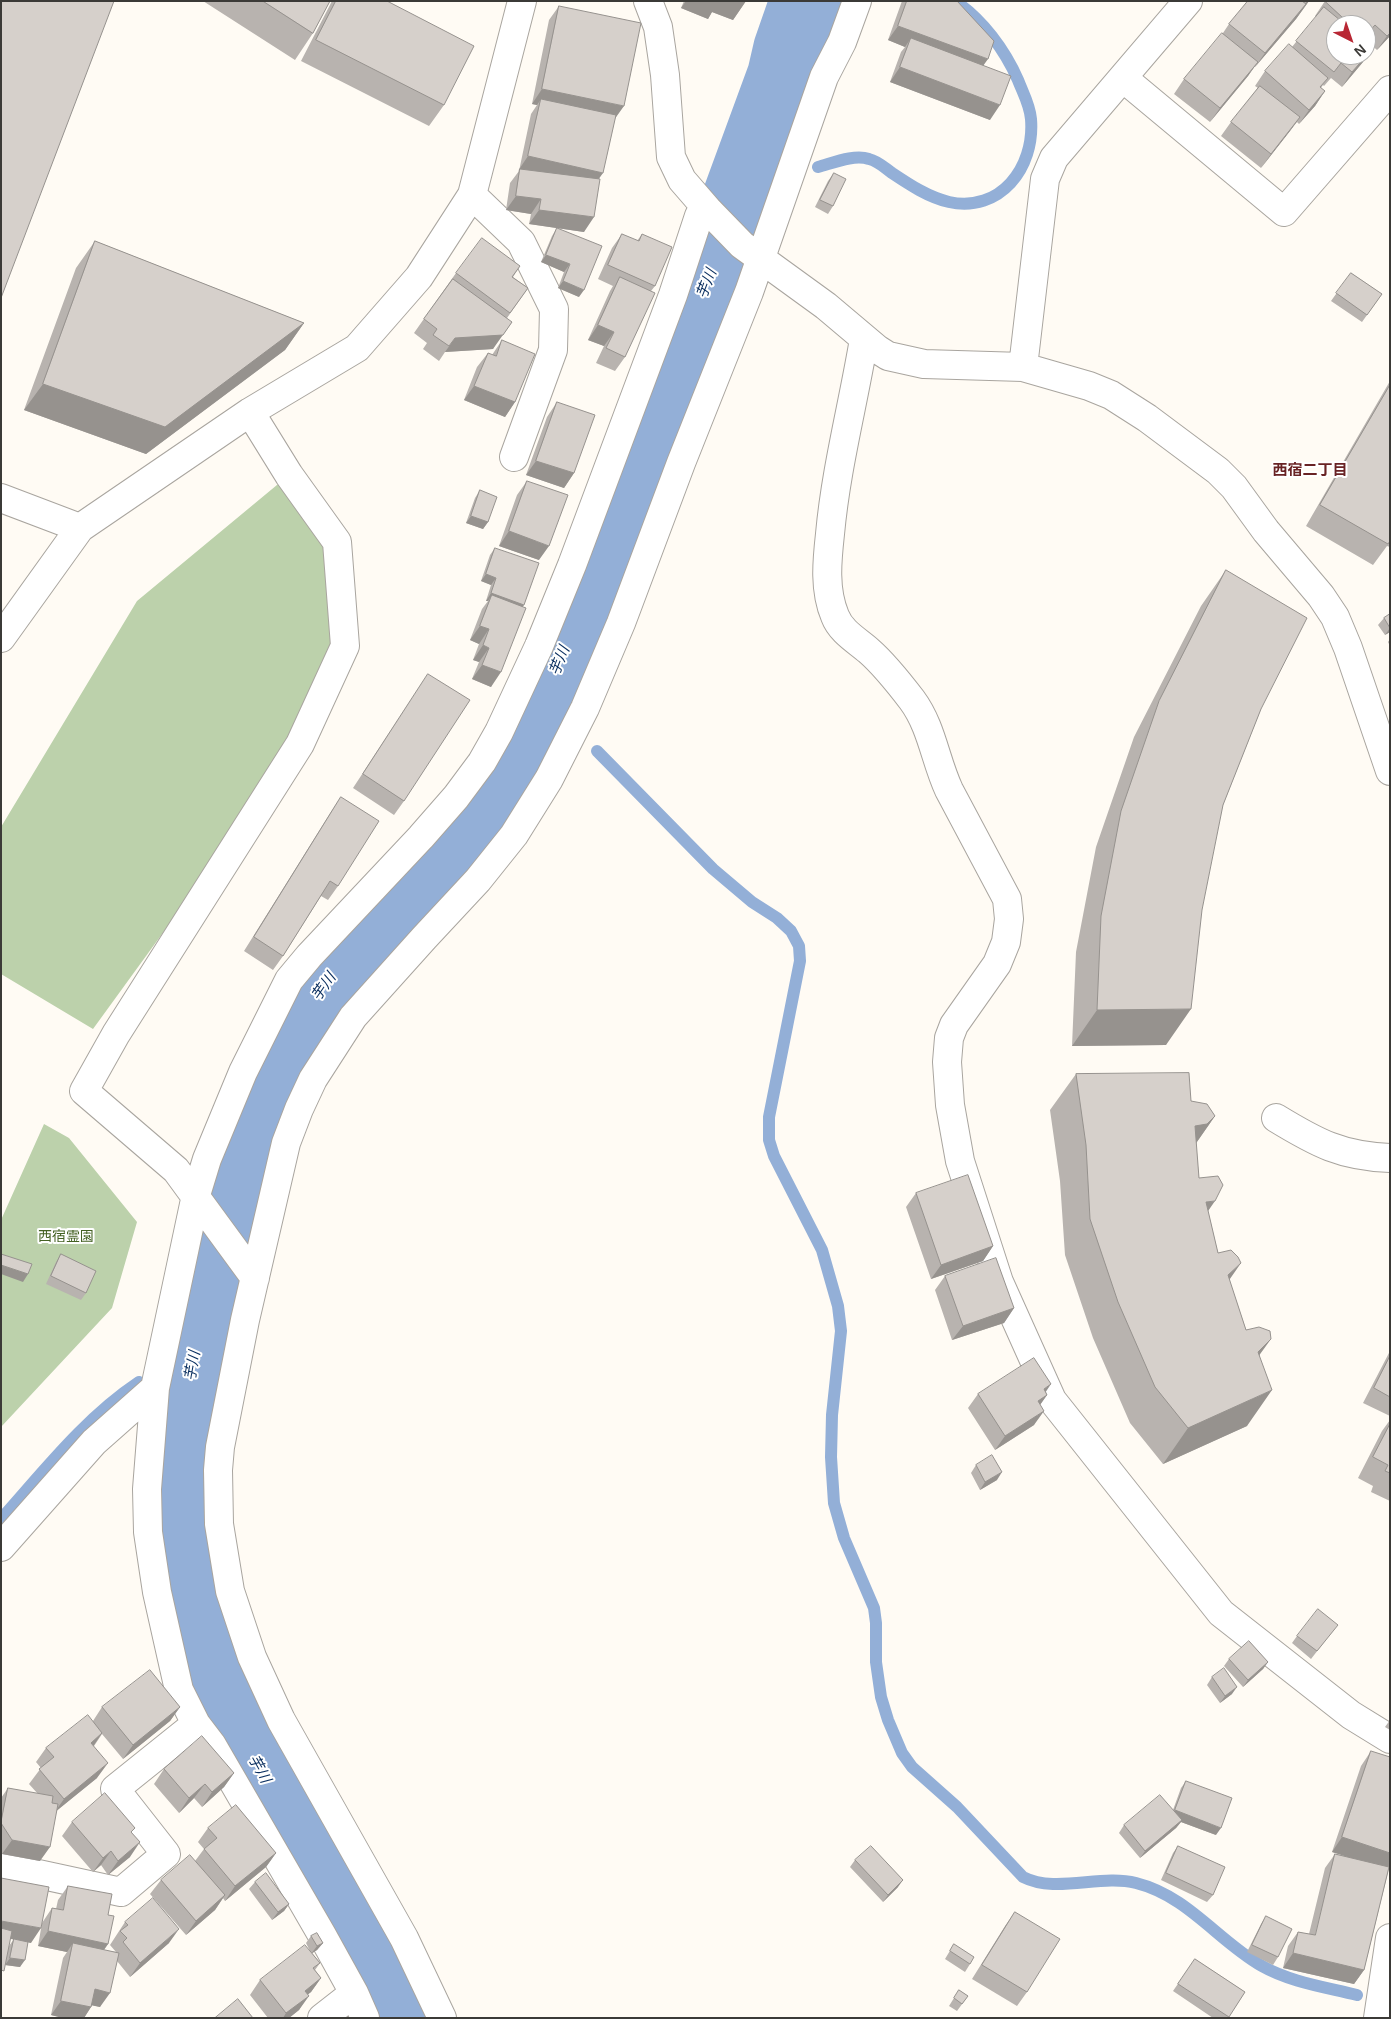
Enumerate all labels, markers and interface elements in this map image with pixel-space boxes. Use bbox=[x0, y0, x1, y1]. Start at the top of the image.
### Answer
north arrow bbox=[1326, 15, 1376, 65]
text: N bbox=[1351, 41, 1369, 60]
water label: 芋川 bbox=[693, 267, 721, 301]
district label: 西宿二丁目 bbox=[1273, 462, 1347, 480]
water label: 芋川 bbox=[546, 644, 574, 678]
water label: 芋川 bbox=[308, 970, 340, 1004]
park label: 西宿霊園 bbox=[38, 1229, 94, 1245]
water label: 芋川 bbox=[182, 1350, 204, 1382]
water label: 芋川 bbox=[244, 1752, 274, 1786]

